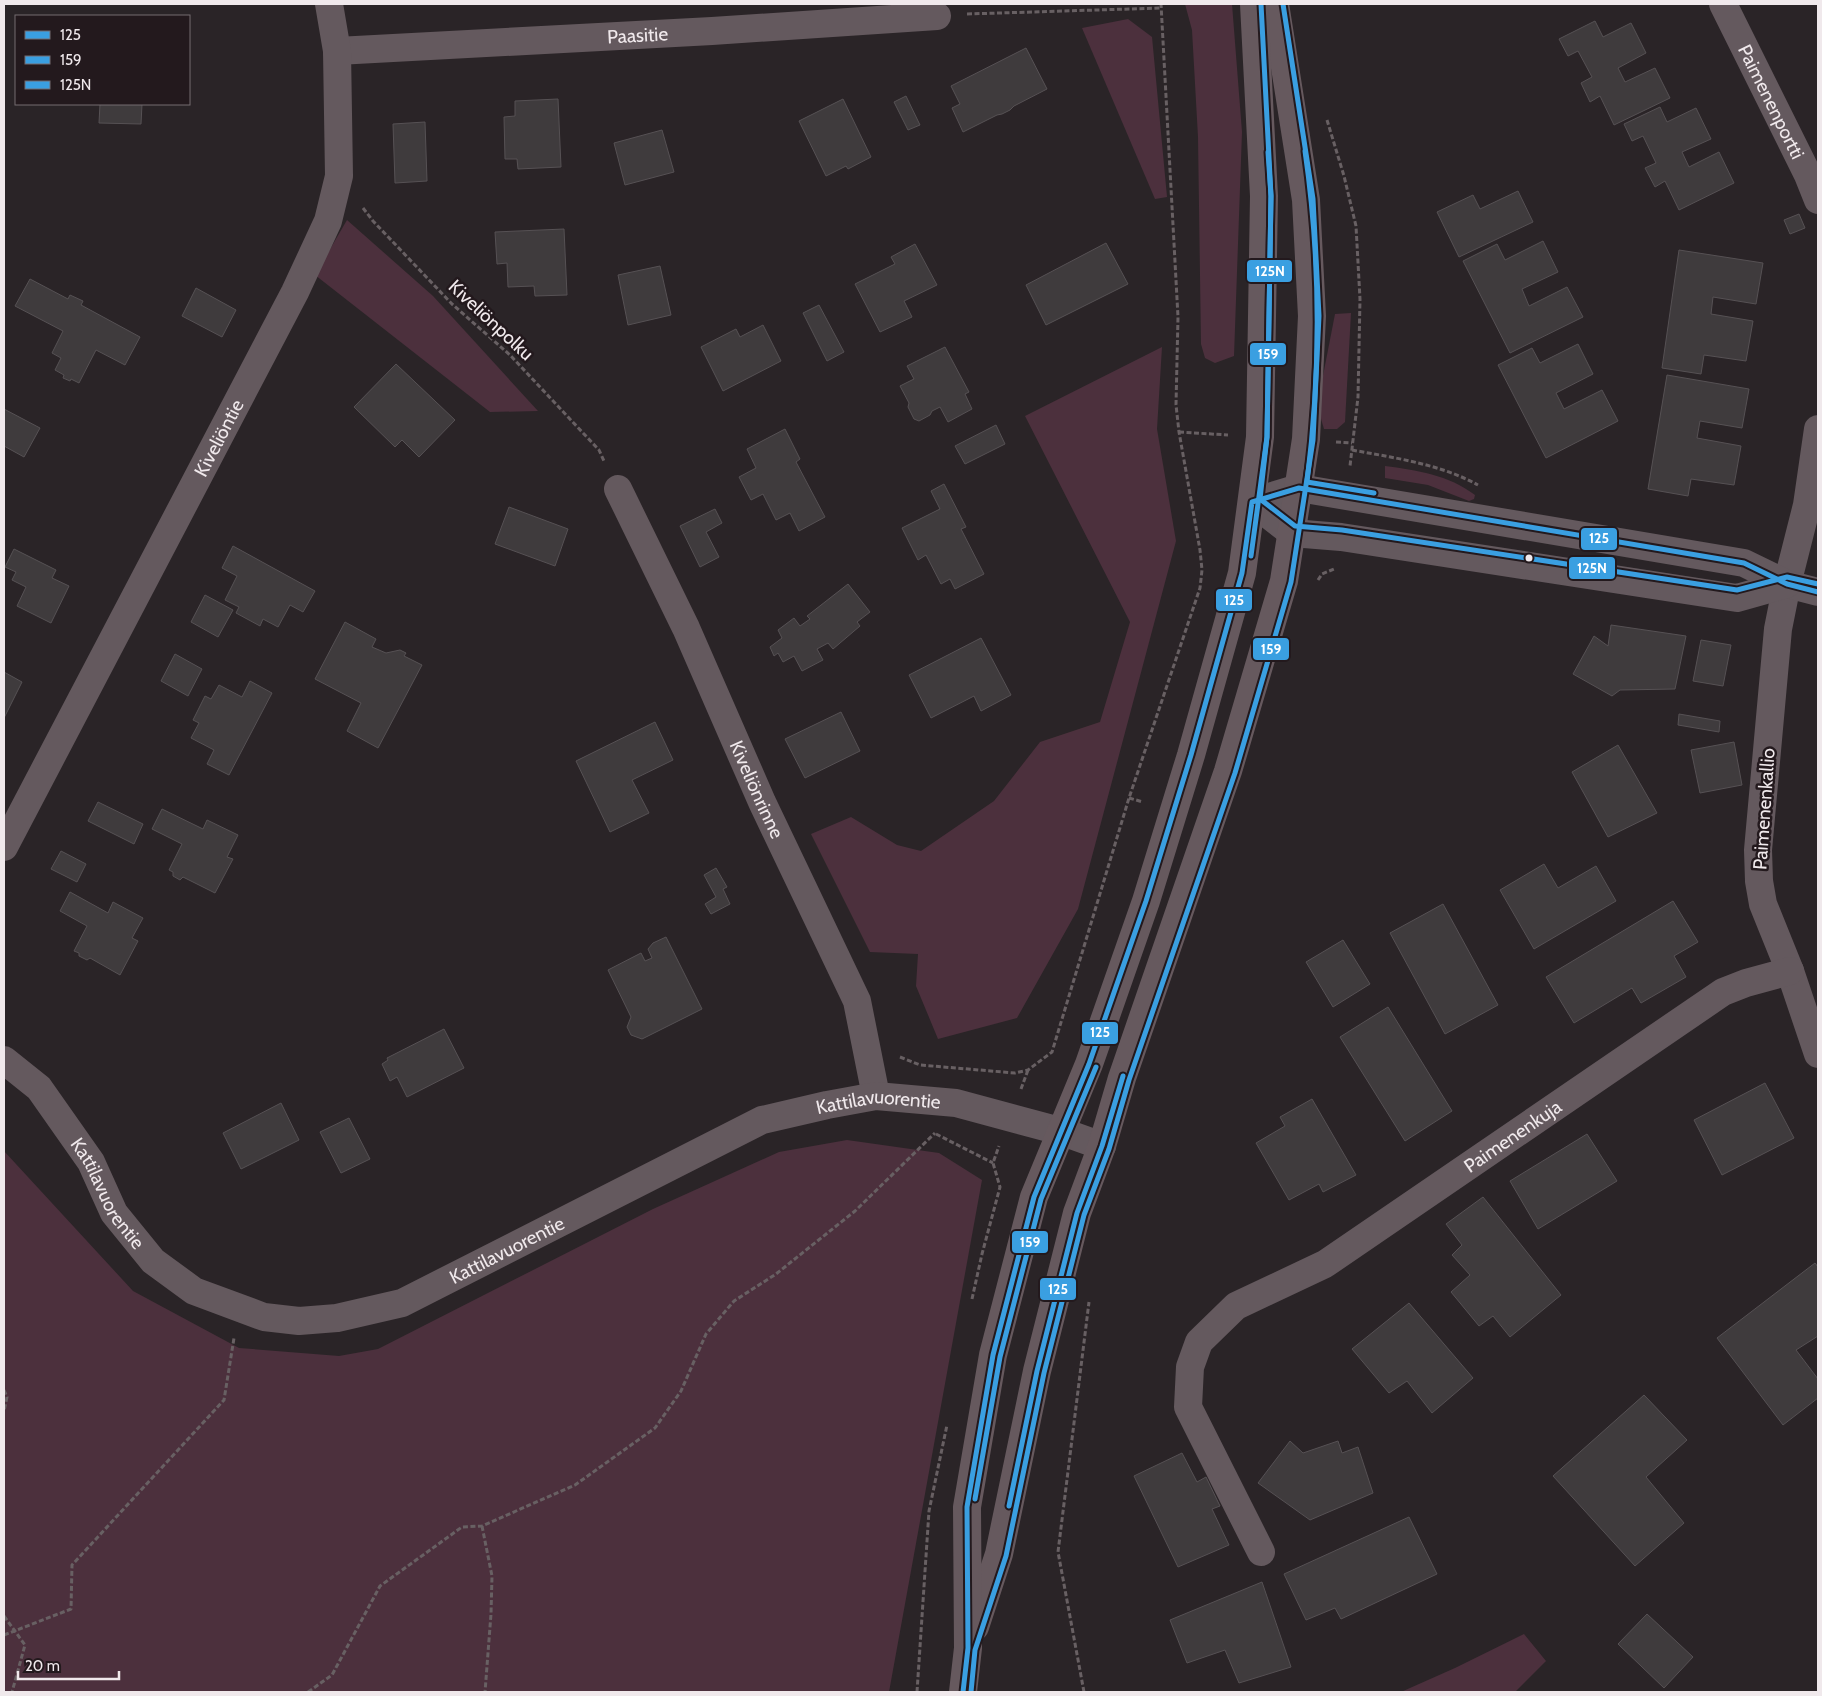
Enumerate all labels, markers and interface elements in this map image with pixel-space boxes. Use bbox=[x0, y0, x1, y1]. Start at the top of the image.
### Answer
legend bbox=[15, 15, 190, 105]
street label: Paasitie bbox=[607, 22, 669, 48]
text: 125 bbox=[60, 26, 81, 44]
street label: Paimenenportti bbox=[1733, 40, 1810, 163]
text: 159 bbox=[60, 51, 82, 69]
text: 125N bbox=[60, 76, 91, 94]
line badge: 125N bbox=[1246, 259, 1293, 283]
text: 125N bbox=[1255, 262, 1285, 280]
street label: Kiveliönpolku bbox=[444, 275, 538, 365]
line badge: 159 bbox=[1249, 342, 1287, 366]
text: 159 bbox=[1258, 345, 1278, 363]
street label: Kiveliöntie bbox=[189, 395, 248, 480]
line badge: 125 bbox=[1580, 527, 1618, 551]
text: 125 bbox=[1589, 529, 1609, 547]
unlabelled marker bbox=[1524, 553, 1534, 563]
line badge: 125N bbox=[1568, 556, 1616, 580]
text: 125N bbox=[1577, 559, 1607, 577]
line badge: 125 bbox=[1215, 588, 1253, 612]
text: 125 bbox=[1224, 591, 1244, 609]
line badge: 159 bbox=[1252, 637, 1290, 661]
text: 159 bbox=[1261, 640, 1281, 658]
street label: Kiveliönrinne bbox=[725, 737, 789, 842]
street label: Paimenenkallio bbox=[1748, 747, 1780, 871]
line badge: 125 bbox=[1081, 1021, 1119, 1045]
text: 125 bbox=[1090, 1023, 1110, 1041]
street label: Kattilavuorentie bbox=[814, 1084, 942, 1119]
street label: Paimenenkuja bbox=[1459, 1095, 1565, 1177]
street label: Kattilavuorentie bbox=[66, 1133, 150, 1254]
street label: Kattilavuorentie bbox=[445, 1211, 568, 1289]
line badge: 159 bbox=[1011, 1230, 1049, 1254]
text: 159 bbox=[1020, 1233, 1040, 1251]
line badge: 125 bbox=[1039, 1277, 1077, 1301]
text: 125 bbox=[1048, 1280, 1068, 1298]
scale bar bbox=[18, 1648, 119, 1680]
text: 20 m bbox=[25, 1657, 60, 1675]

